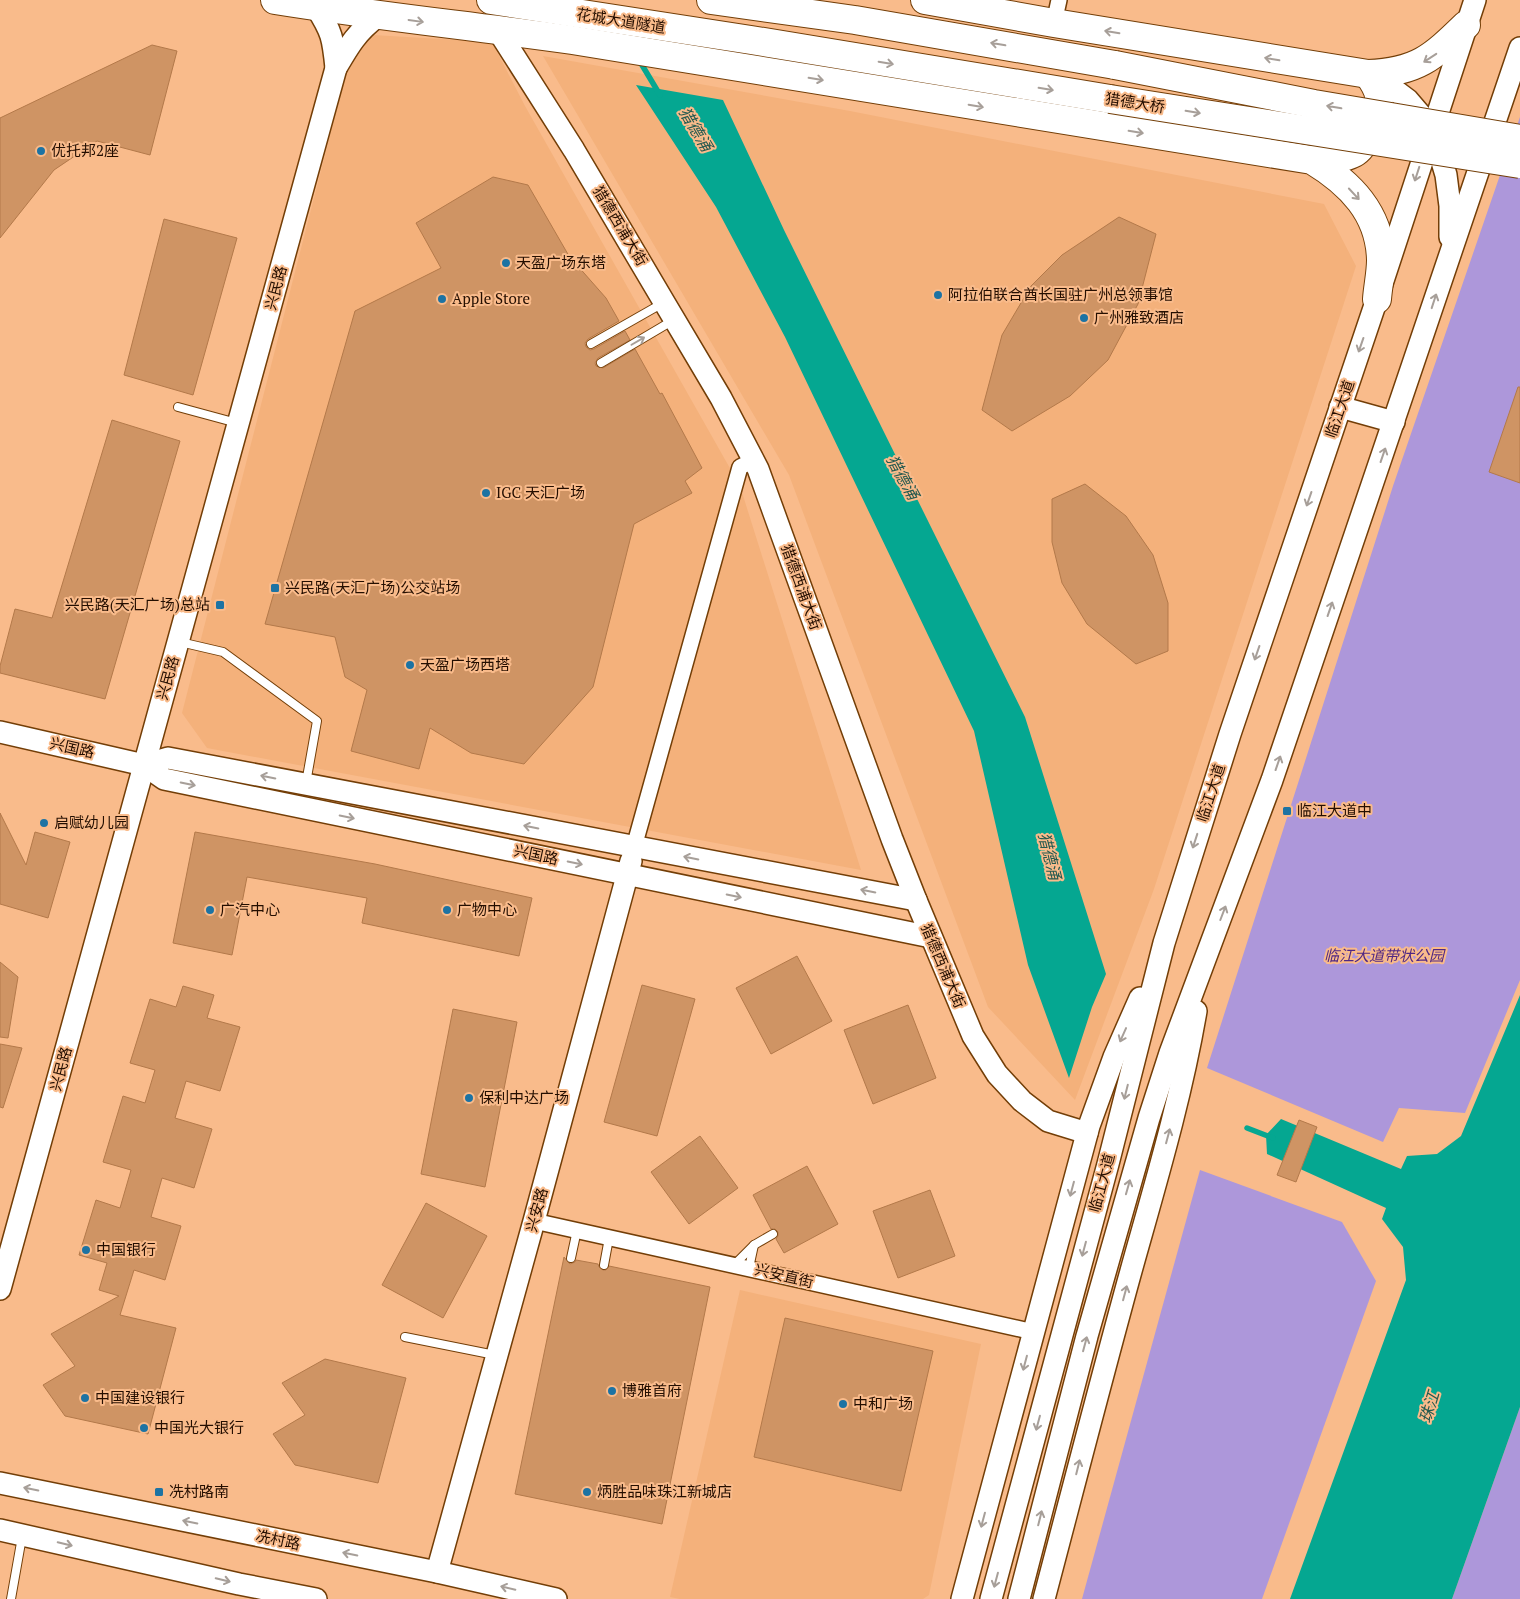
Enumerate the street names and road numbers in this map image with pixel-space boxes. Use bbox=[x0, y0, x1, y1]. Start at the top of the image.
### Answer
street label: 花城大道隧道 bbox=[575, 3, 667, 37]
street label: 猎德大桥 bbox=[1104, 87, 1166, 117]
street label: 猎德西浦大街 bbox=[589, 182, 653, 269]
street label: 兴民路 bbox=[260, 263, 291, 312]
street label: 临江大道 bbox=[1320, 377, 1358, 440]
street label: 猎德西浦大街 bbox=[777, 541, 827, 632]
street label: 兴民路 bbox=[151, 653, 183, 702]
street label: 兴国路 bbox=[48, 732, 96, 762]
street label: 临江大道 bbox=[1191, 761, 1229, 824]
street label: 兴国路 bbox=[512, 840, 560, 868]
street label: 猎德西浦大街 bbox=[917, 920, 971, 1011]
street label: 兴民路 bbox=[45, 1044, 76, 1093]
street label: 临江大道 bbox=[1084, 1151, 1118, 1214]
street label: 兴安路 bbox=[521, 1185, 552, 1234]
street label: 兴安直街 bbox=[753, 1259, 816, 1292]
street label: 冼村路 bbox=[254, 1525, 302, 1553]

